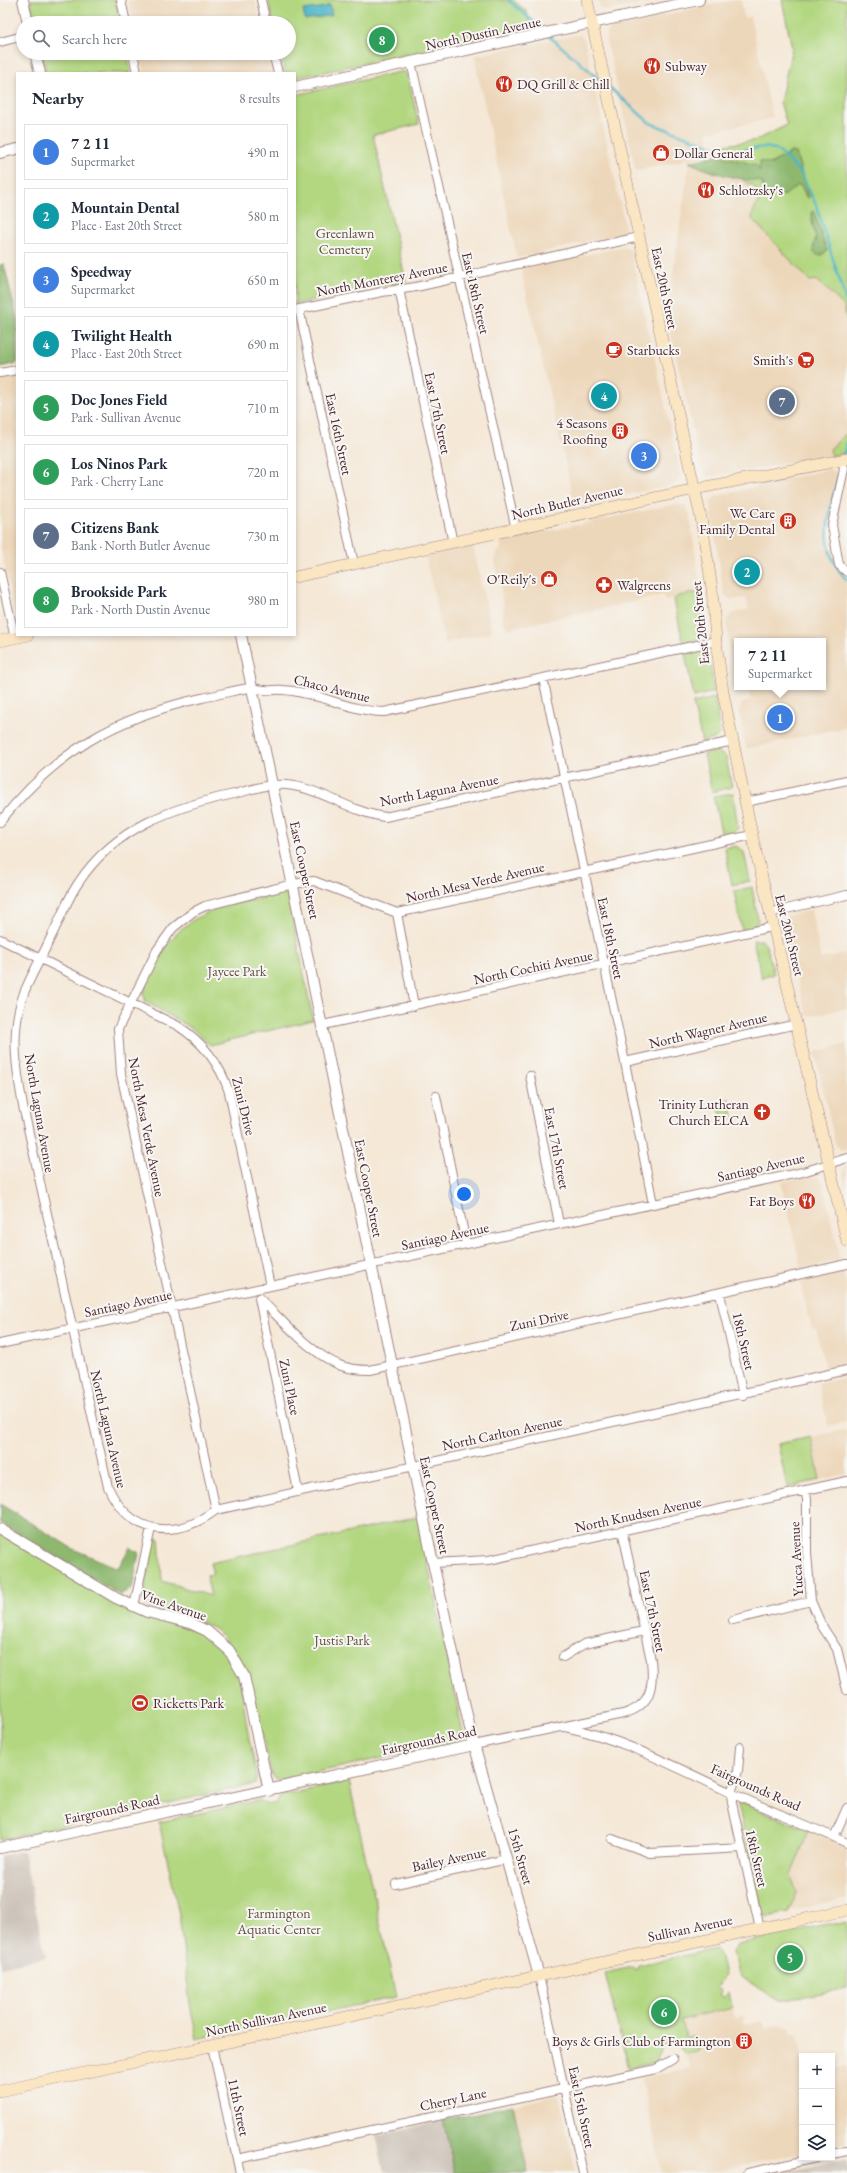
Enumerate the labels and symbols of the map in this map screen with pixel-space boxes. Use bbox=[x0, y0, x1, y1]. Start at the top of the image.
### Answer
street label: North Dustin Avenue bbox=[424, 12, 543, 54]
pin: 8 bbox=[369, 25, 395, 55]
restaurant icon: Subway bbox=[642, 56, 662, 76]
place label: Subway bbox=[665, 57, 708, 75]
restaurant icon: DQ Grill & Chill bbox=[494, 74, 514, 94]
place label: DQ Grill & Chill bbox=[517, 75, 610, 93]
shop icon: Dollar General bbox=[651, 143, 671, 163]
place label: Dollar General bbox=[674, 144, 754, 162]
restaurant icon: Schlotzsky's bbox=[696, 180, 716, 200]
place label: Schlotzsky's bbox=[719, 181, 783, 199]
park label: Greenlawn Cemetery bbox=[316, 224, 375, 258]
street label: East 20th Street bbox=[648, 245, 683, 331]
street label: East 18th Street bbox=[458, 250, 494, 336]
street label: North Monterey Avenue bbox=[315, 257, 449, 301]
cafe icon: Starbucks bbox=[604, 340, 624, 360]
place label: Starbucks bbox=[627, 341, 680, 359]
supermarket icon: Smith's bbox=[796, 350, 816, 370]
place label: Smith's bbox=[753, 351, 793, 369]
street label: East 17th Street bbox=[421, 370, 456, 456]
pin: 4 bbox=[591, 381, 617, 411]
pin: 7 bbox=[769, 387, 795, 417]
street label: East 16th Street bbox=[322, 391, 357, 477]
place label: 4 Seasons Roofing bbox=[557, 414, 608, 448]
building icon: 4 Seasons Roofing bbox=[610, 421, 630, 441]
pin: 3 bbox=[631, 441, 657, 471]
street label: North Butler Avenue bbox=[510, 480, 625, 524]
place label: We Care Family Dental bbox=[699, 504, 776, 538]
building icon: We Care Family Dental bbox=[778, 511, 798, 531]
pin: 2 bbox=[734, 557, 760, 587]
shop icon: O'Reily's bbox=[539, 569, 559, 589]
place label: O'Reily's bbox=[487, 570, 536, 588]
pharmacy icon: Walgreens bbox=[594, 575, 614, 595]
place label: Walgreens bbox=[617, 576, 671, 594]
street label: East 20th Street bbox=[687, 580, 713, 665]
street label: Chaco Avenue bbox=[292, 670, 373, 706]
pin: 1 bbox=[767, 703, 793, 733]
street label: North Laguna Avenue bbox=[378, 770, 500, 810]
street label: East Cooper Street bbox=[286, 819, 324, 921]
street label: North Mesa Verde Avenue bbox=[404, 857, 546, 907]
street label: East 20th Street bbox=[771, 892, 809, 978]
street label: East 18th Street bbox=[594, 895, 629, 981]
street label: North Cochiti Avenue bbox=[472, 945, 595, 988]
park label: Jaycee Park bbox=[207, 962, 267, 980]
street label: North Wagner Avenue bbox=[647, 1008, 769, 1052]
street label: North Laguna Avenue bbox=[21, 1052, 59, 1174]
street label: North Mesa Verde Avenue bbox=[125, 1056, 169, 1199]
street label: Zuni Drive bbox=[228, 1075, 260, 1137]
place label: Trinity Lutheran Church ELCA bbox=[658, 1095, 750, 1129]
church icon: Trinity Lutheran Church ELCA bbox=[752, 1102, 772, 1122]
street label: East 17th Street bbox=[540, 1105, 574, 1191]
street label: East Cooper Street bbox=[351, 1137, 387, 1239]
street label: Santiago Avenue bbox=[716, 1148, 807, 1186]
your location bbox=[454, 1184, 474, 1204]
restaurant icon: Fat Boys bbox=[797, 1191, 817, 1211]
place label: Fat Boys bbox=[749, 1192, 794, 1210]
street label: Santiago Avenue bbox=[400, 1218, 491, 1254]
street label: Santiago Avenue bbox=[83, 1285, 174, 1321]
street label: Zuni Drive bbox=[508, 1305, 570, 1335]
street label: 18th Street bbox=[729, 1310, 759, 1372]
street label: Zuni Place bbox=[275, 1357, 305, 1417]
street label: North Laguna Avenue bbox=[87, 1368, 131, 1490]
street label: North Carlton Avenue bbox=[440, 1411, 564, 1455]
street label: East Cooper Street bbox=[416, 1454, 454, 1556]
street label: North Knudsen Avenue bbox=[573, 1492, 703, 1536]
street label: Yucca Avenue bbox=[785, 1521, 807, 1597]
street label: East 17th Street bbox=[636, 1568, 671, 1654]
street label: Vine Avenue bbox=[139, 1585, 210, 1625]
park label: Justis Park bbox=[313, 1631, 370, 1649]
sports icon: Ricketts Park bbox=[130, 1693, 150, 1713]
place label: Ricketts Park bbox=[153, 1694, 225, 1712]
street label: Fairgrounds Road bbox=[380, 1721, 479, 1759]
street label: Fairgrounds Road bbox=[708, 1759, 805, 1815]
street label: Fairgrounds Road bbox=[63, 1790, 162, 1828]
street label: 15th Street bbox=[504, 1825, 538, 1887]
street label: 18th Street bbox=[742, 1827, 772, 1889]
street label: Bailey Avenue bbox=[410, 1842, 488, 1876]
park label: Farmington Aquatic Center bbox=[236, 1904, 321, 1938]
street label: Sullivan Avenue bbox=[646, 1910, 734, 1946]
pin: 5 bbox=[777, 1943, 803, 1973]
street label: North Sullivan Avenue bbox=[204, 1997, 329, 2041]
pin: 6 bbox=[651, 1997, 677, 2027]
building icon: Boys & Girls Club of Farmington bbox=[734, 2031, 754, 2051]
place label: Boys & Girls Club of Farmington bbox=[552, 2032, 732, 2050]
street label: East 15th Street bbox=[565, 2064, 600, 2150]
street label: 11th Street bbox=[224, 2076, 254, 2138]
street label: Cherry Lane bbox=[418, 2083, 488, 2115]

